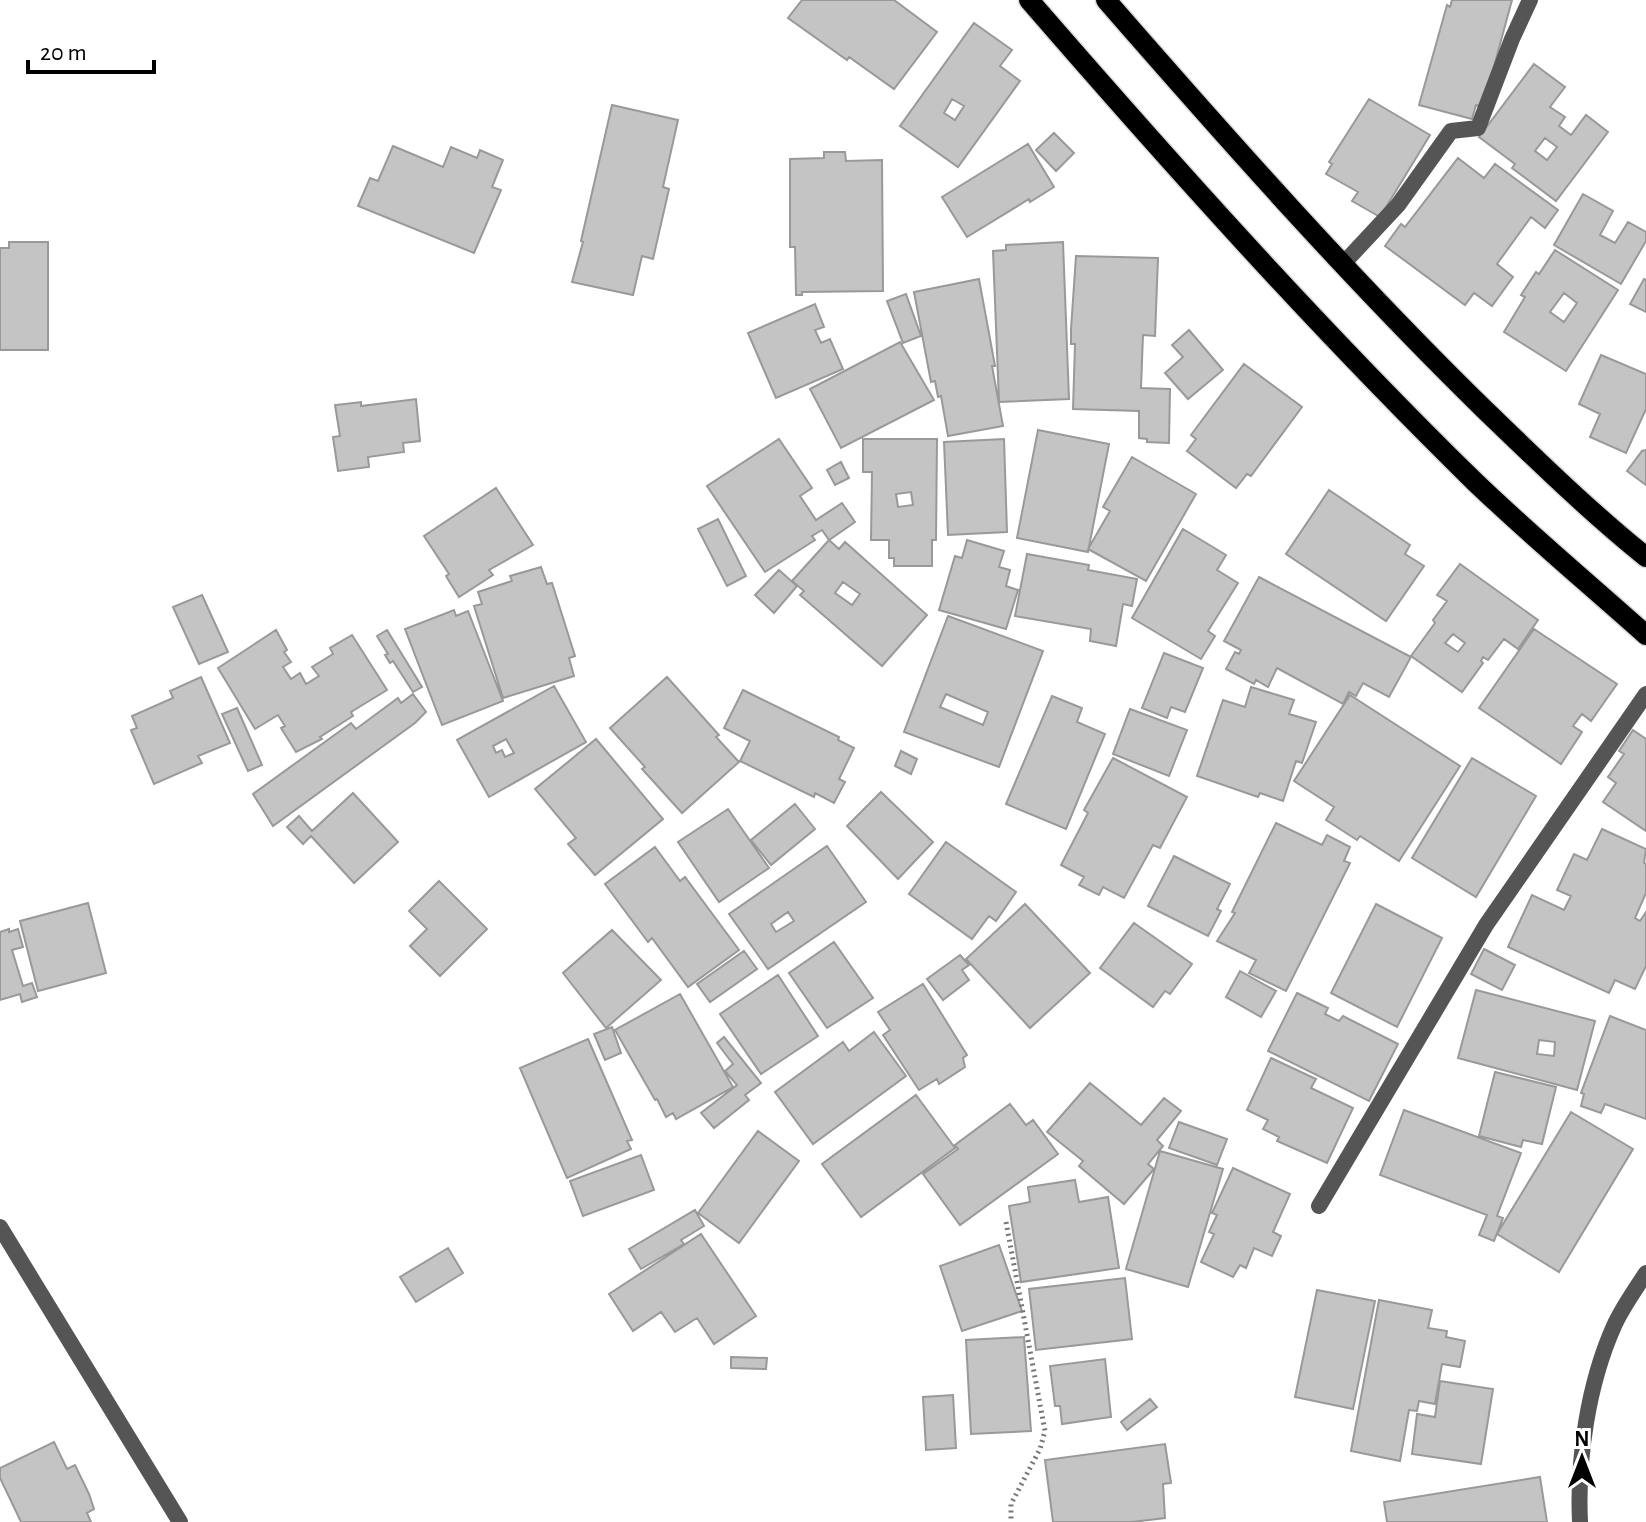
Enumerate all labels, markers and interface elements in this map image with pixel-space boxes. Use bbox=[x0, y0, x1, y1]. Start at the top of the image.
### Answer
scale bar bbox=[28, 24, 154, 74]
text: 20 m bbox=[40, 41, 87, 65]
north arrow bbox=[1542, 1418, 1622, 1498]
text: N bbox=[1574, 1428, 1590, 1450]

